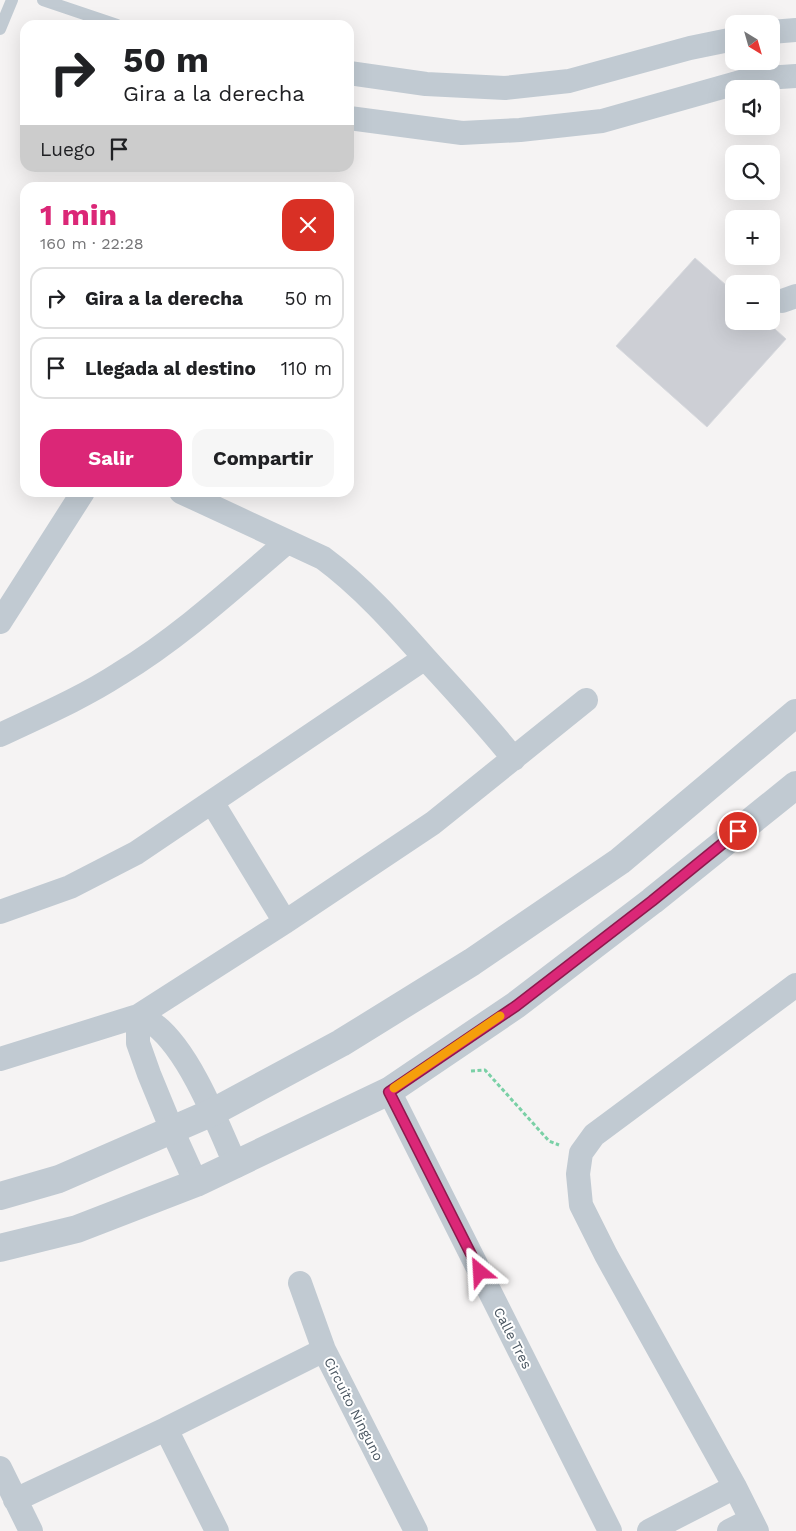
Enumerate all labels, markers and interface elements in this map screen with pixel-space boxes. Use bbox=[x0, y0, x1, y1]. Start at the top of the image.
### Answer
north arrow bbox=[725, 15, 780, 70]
map controls bbox=[725, 15, 780, 330]
text: 50 m bbox=[123, 39, 209, 81]
icon: right bbox=[40, 40, 105, 105]
button: sound bbox=[725, 80, 780, 135]
text: Gira a la derecha bbox=[123, 81, 305, 106]
icon: arrive bbox=[105, 135, 133, 163]
text: Luego bbox=[40, 138, 95, 161]
button: search bbox=[725, 145, 780, 200]
text: 1 min bbox=[40, 197, 117, 232]
button: close bbox=[282, 199, 334, 251]
button: + bbox=[725, 210, 780, 265]
text: 160 m · 22:28 bbox=[40, 234, 144, 253]
button: − bbox=[725, 275, 780, 330]
icon: right bbox=[42, 284, 70, 312]
text: Gira a la derecha bbox=[85, 287, 243, 310]
text: 50 m bbox=[285, 287, 332, 310]
icon: arrive bbox=[42, 354, 70, 382]
text: Llegada al destino bbox=[85, 357, 256, 380]
text: 110 m bbox=[281, 357, 332, 380]
button: Salir bbox=[40, 429, 182, 487]
button: Compartir bbox=[192, 429, 334, 487]
pin bbox=[717, 810, 759, 852]
icon: arrive bbox=[724, 817, 752, 845]
position arrow bbox=[453, 1245, 505, 1297]
street label: Calle Tres bbox=[491, 1305, 535, 1371]
street label: Circuito Ninguno bbox=[321, 1355, 387, 1463]

